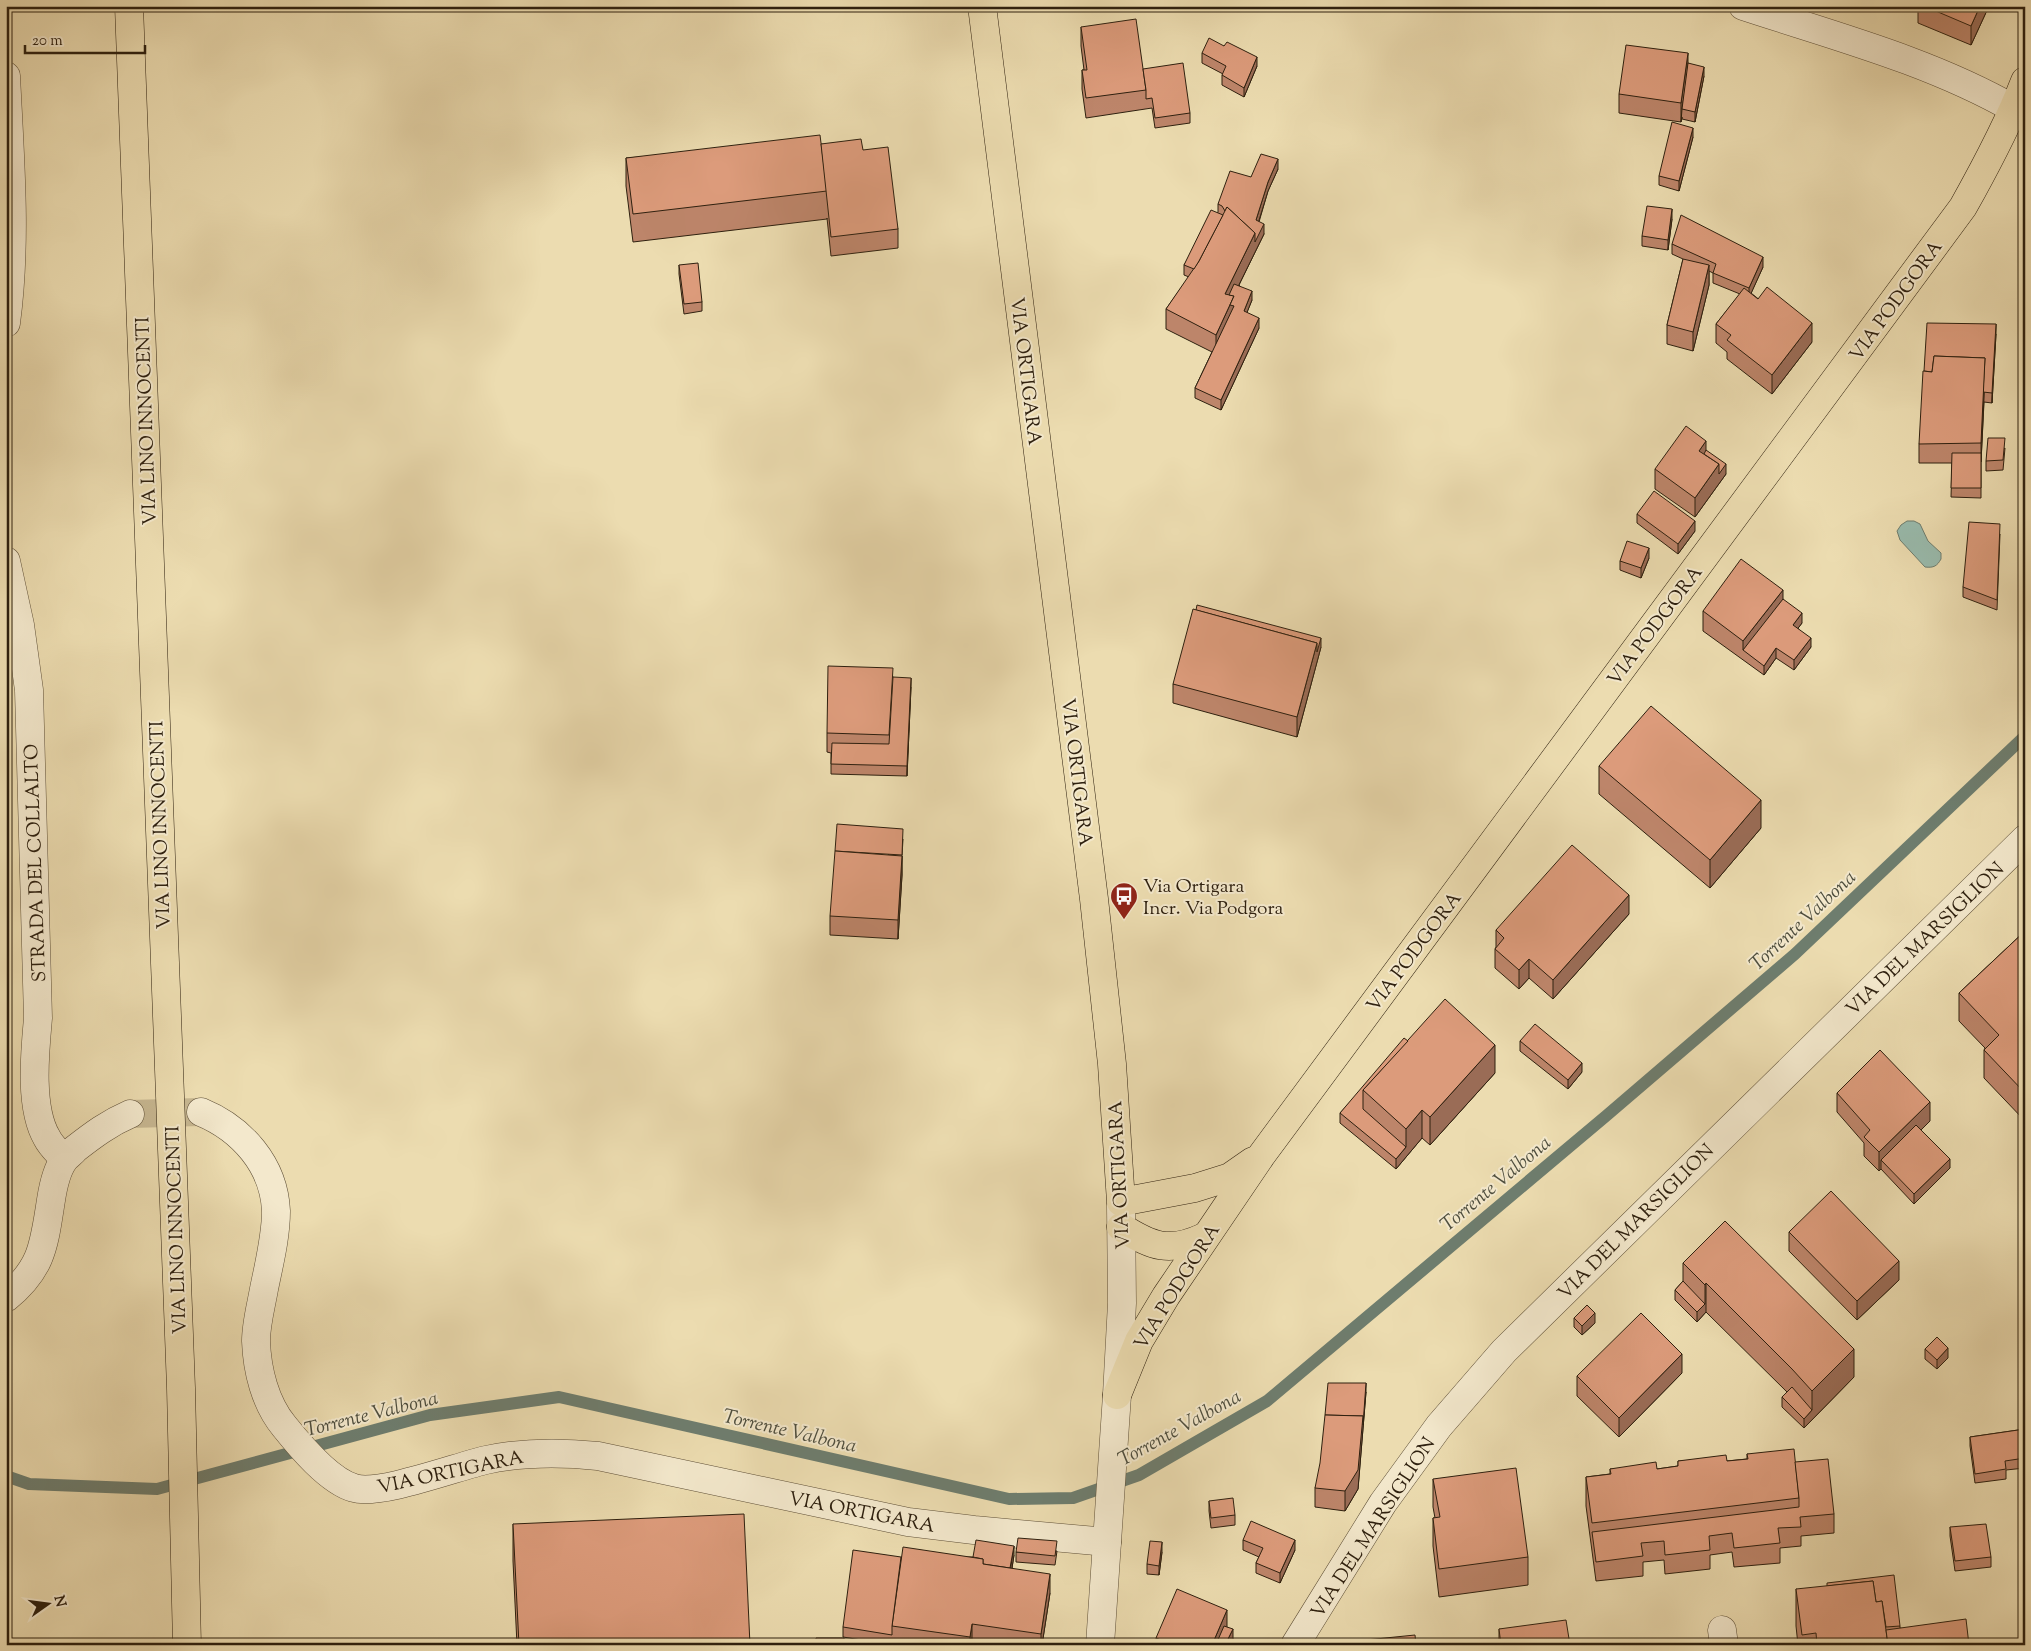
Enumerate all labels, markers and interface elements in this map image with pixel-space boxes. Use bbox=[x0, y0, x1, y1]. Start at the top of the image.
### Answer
scale bar bbox=[25, 22, 145, 54]
text: 20 m bbox=[32, 31, 63, 52]
street label: VIA PODGORA bbox=[1844, 235, 1951, 368]
street label: VIA ORTIGARA bbox=[1002, 296, 1047, 447]
street label: VIA LINO INNOCENTI bbox=[130, 316, 165, 526]
street label: VIA PODGORA bbox=[1602, 560, 1710, 692]
street label: VIA ORTIGARA bbox=[1053, 697, 1098, 848]
street label: VIA LINO INNOCENTI bbox=[144, 720, 179, 930]
street label: STRADA DEL COLLALTO bbox=[19, 743, 54, 983]
street label: VIA DEL MARSIGLION bbox=[1840, 857, 2011, 1023]
water label: Torrente Valbona bbox=[1744, 865, 1864, 979]
place label: Via Ortigara Incr. Via Podgora bbox=[1143, 874, 1284, 923]
bus stop icon: Via Ortigara Incr. Via Podgora bbox=[1109, 881, 1139, 920]
street label: VIA PODGORA bbox=[1361, 886, 1469, 1018]
street label: VIA ORTIGARA bbox=[1103, 1099, 1138, 1250]
street label: VIA LINO INNOCENTI bbox=[160, 1125, 195, 1335]
water label: Torrente Valbona bbox=[1435, 1130, 1558, 1240]
street label: VIA DEL MARSIGLION bbox=[1553, 1139, 1721, 1307]
street label: VIA PODGORA bbox=[1129, 1219, 1228, 1355]
water label: Torrente Valbona bbox=[1113, 1383, 1247, 1475]
water label: Torrente Valbona bbox=[302, 1385, 441, 1446]
water label: Torrente Valbona bbox=[720, 1403, 859, 1462]
street label: VIA DEL MARSIGLION bbox=[1305, 1432, 1443, 1624]
street label: VIA ORTIGARA bbox=[375, 1445, 527, 1502]
street label: VIA ORTIGARA bbox=[786, 1486, 938, 1541]
north arrow bbox=[22, 1578, 72, 1628]
text: N bbox=[48, 1593, 70, 1609]

